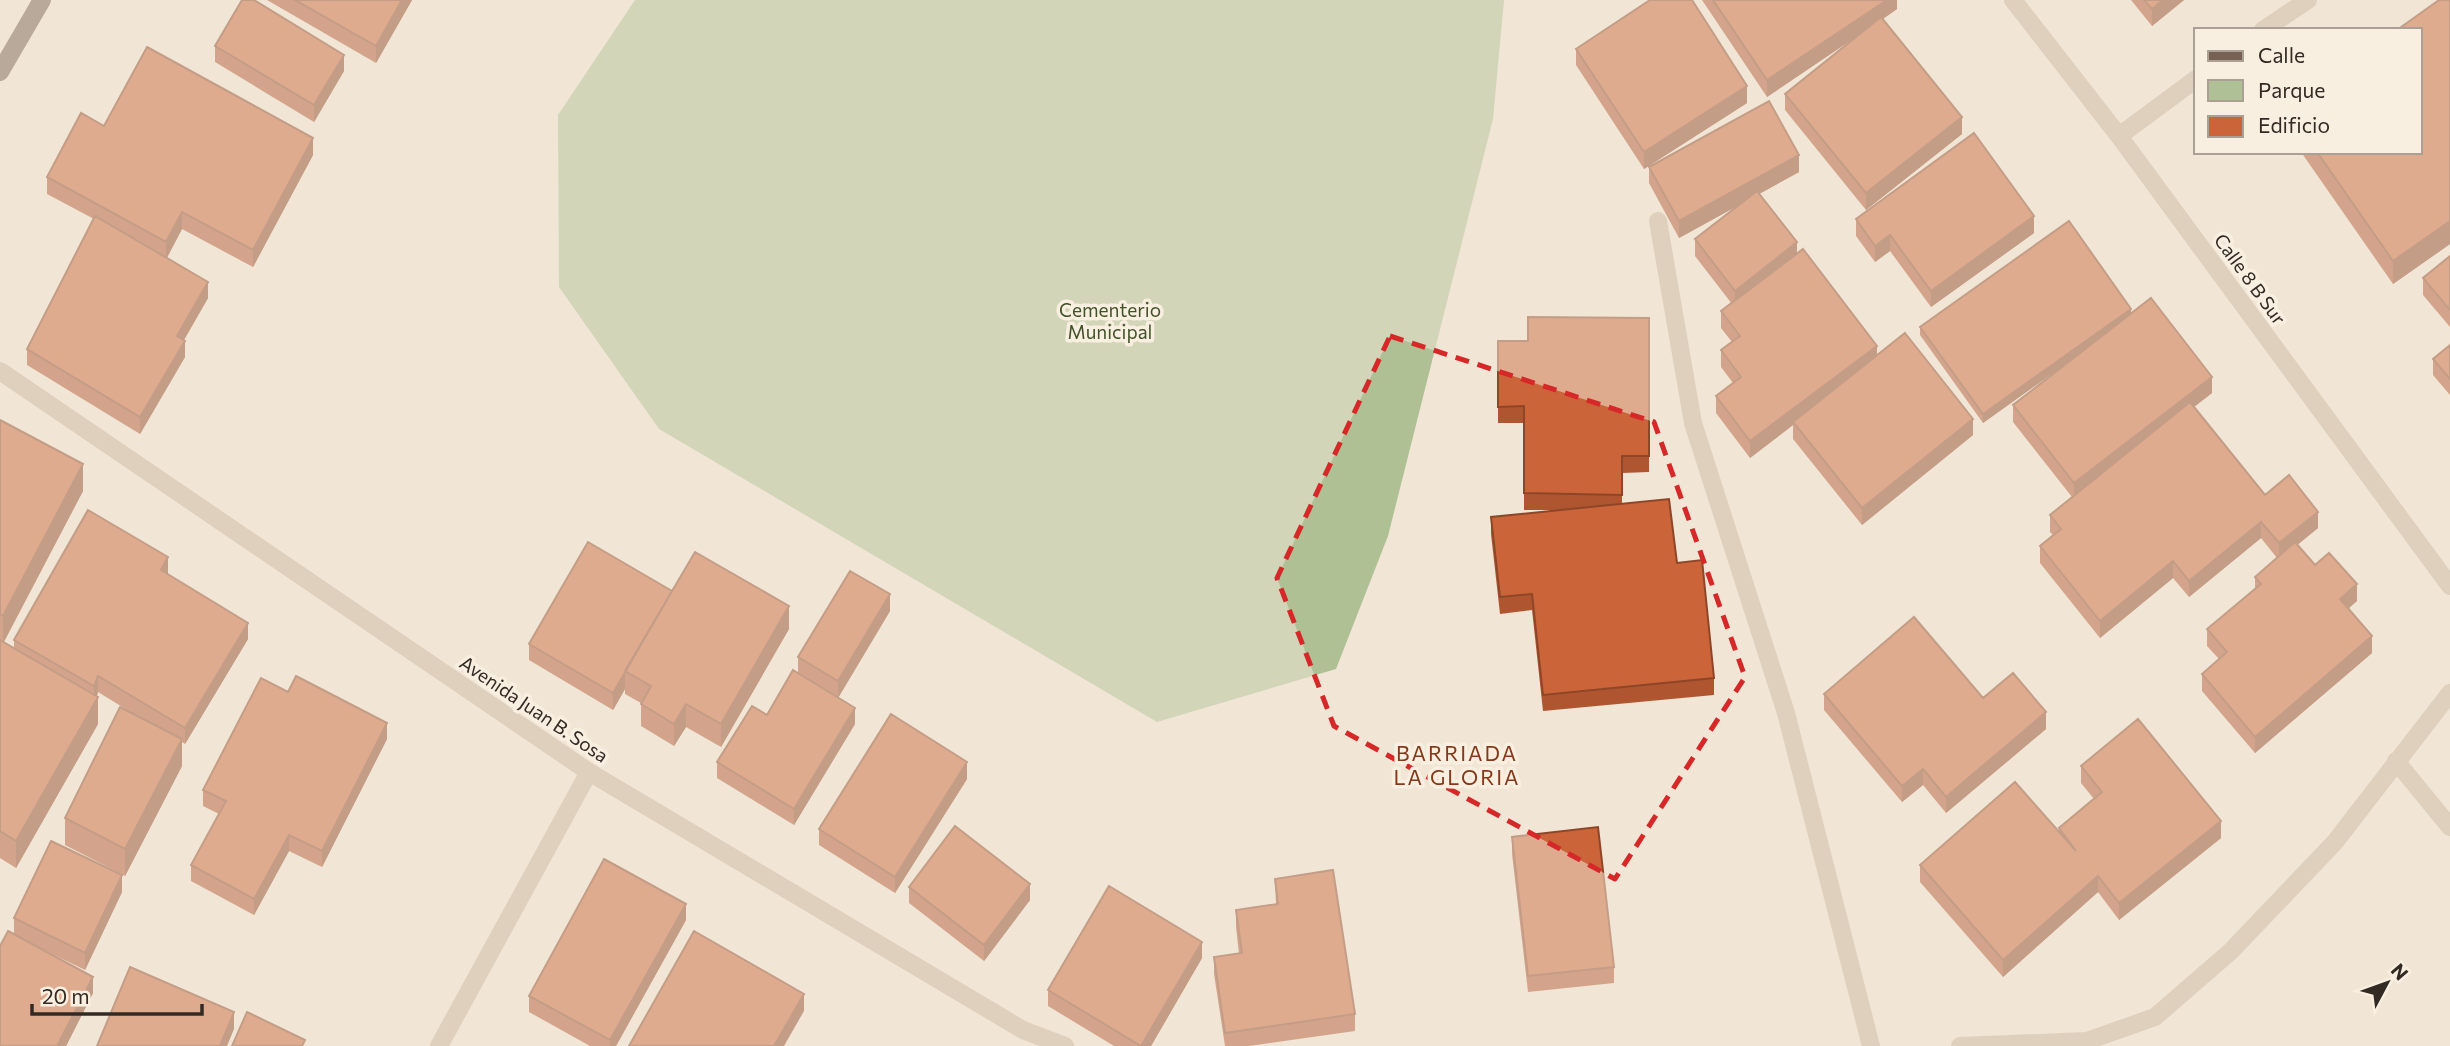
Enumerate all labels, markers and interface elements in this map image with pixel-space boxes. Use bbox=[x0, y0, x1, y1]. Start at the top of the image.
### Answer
legend bbox=[2194, 28, 2422, 154]
text: Calle bbox=[2258, 42, 2305, 67]
text: Parque bbox=[2258, 77, 2325, 102]
text: Edificio bbox=[2258, 112, 2330, 137]
street label: Calle 8 B Sur bbox=[2210, 229, 2291, 329]
park label: Cementerio Municipal bbox=[1059, 298, 1161, 343]
street label: Avenida Juan B. Sosa bbox=[456, 650, 613, 767]
district label: BARRIADA LA GLORIA bbox=[1393, 740, 1521, 789]
north arrow bbox=[2352, 948, 2422, 1018]
text: N bbox=[2387, 959, 2414, 984]
scale bar bbox=[32, 972, 201, 1016]
text: 20 m bbox=[42, 983, 90, 1008]

